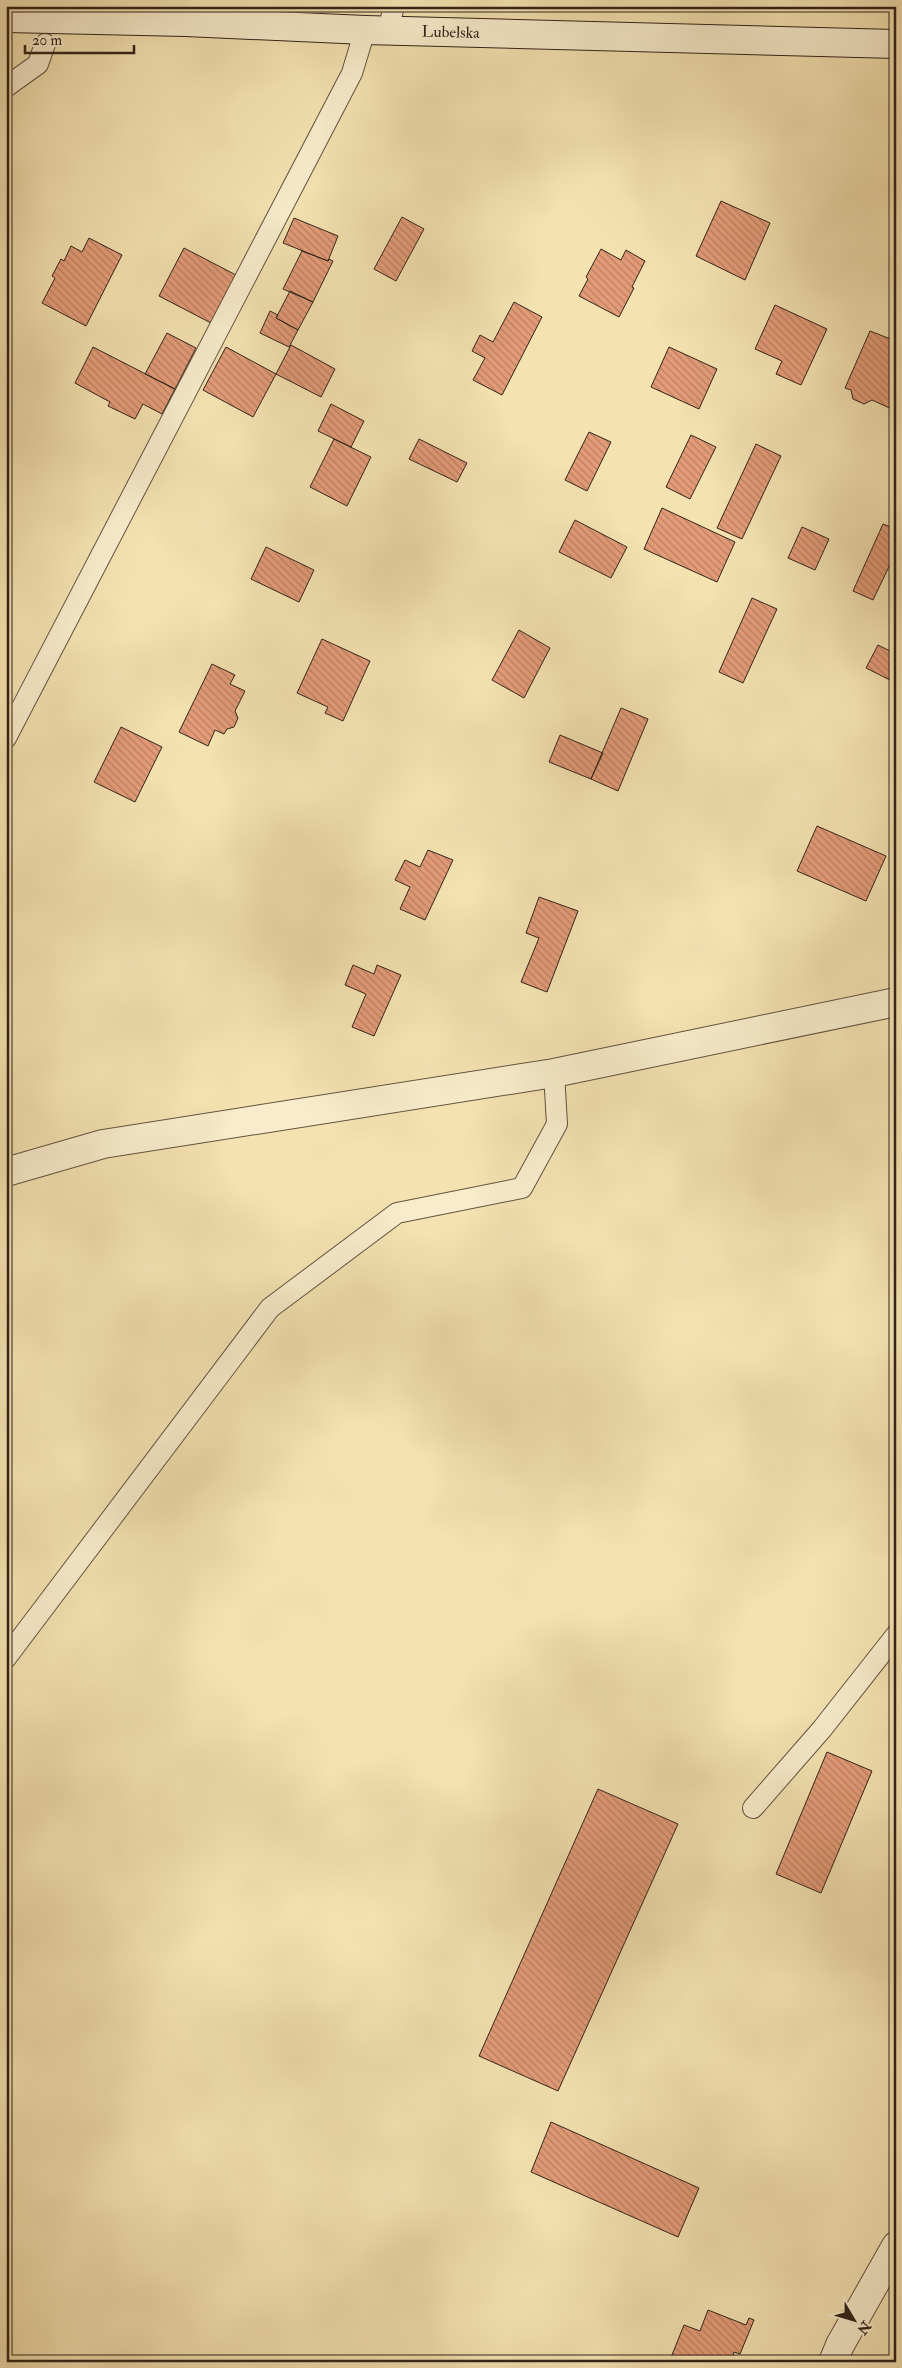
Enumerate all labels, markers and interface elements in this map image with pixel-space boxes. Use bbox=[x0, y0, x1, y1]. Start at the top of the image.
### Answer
street label: Lubelska bbox=[421, 21, 480, 43]
scale bar bbox=[25, 22, 134, 54]
text: 20 m bbox=[32, 31, 62, 50]
north arrow bbox=[830, 2296, 880, 2346]
text: N bbox=[853, 2317, 875, 2338]

